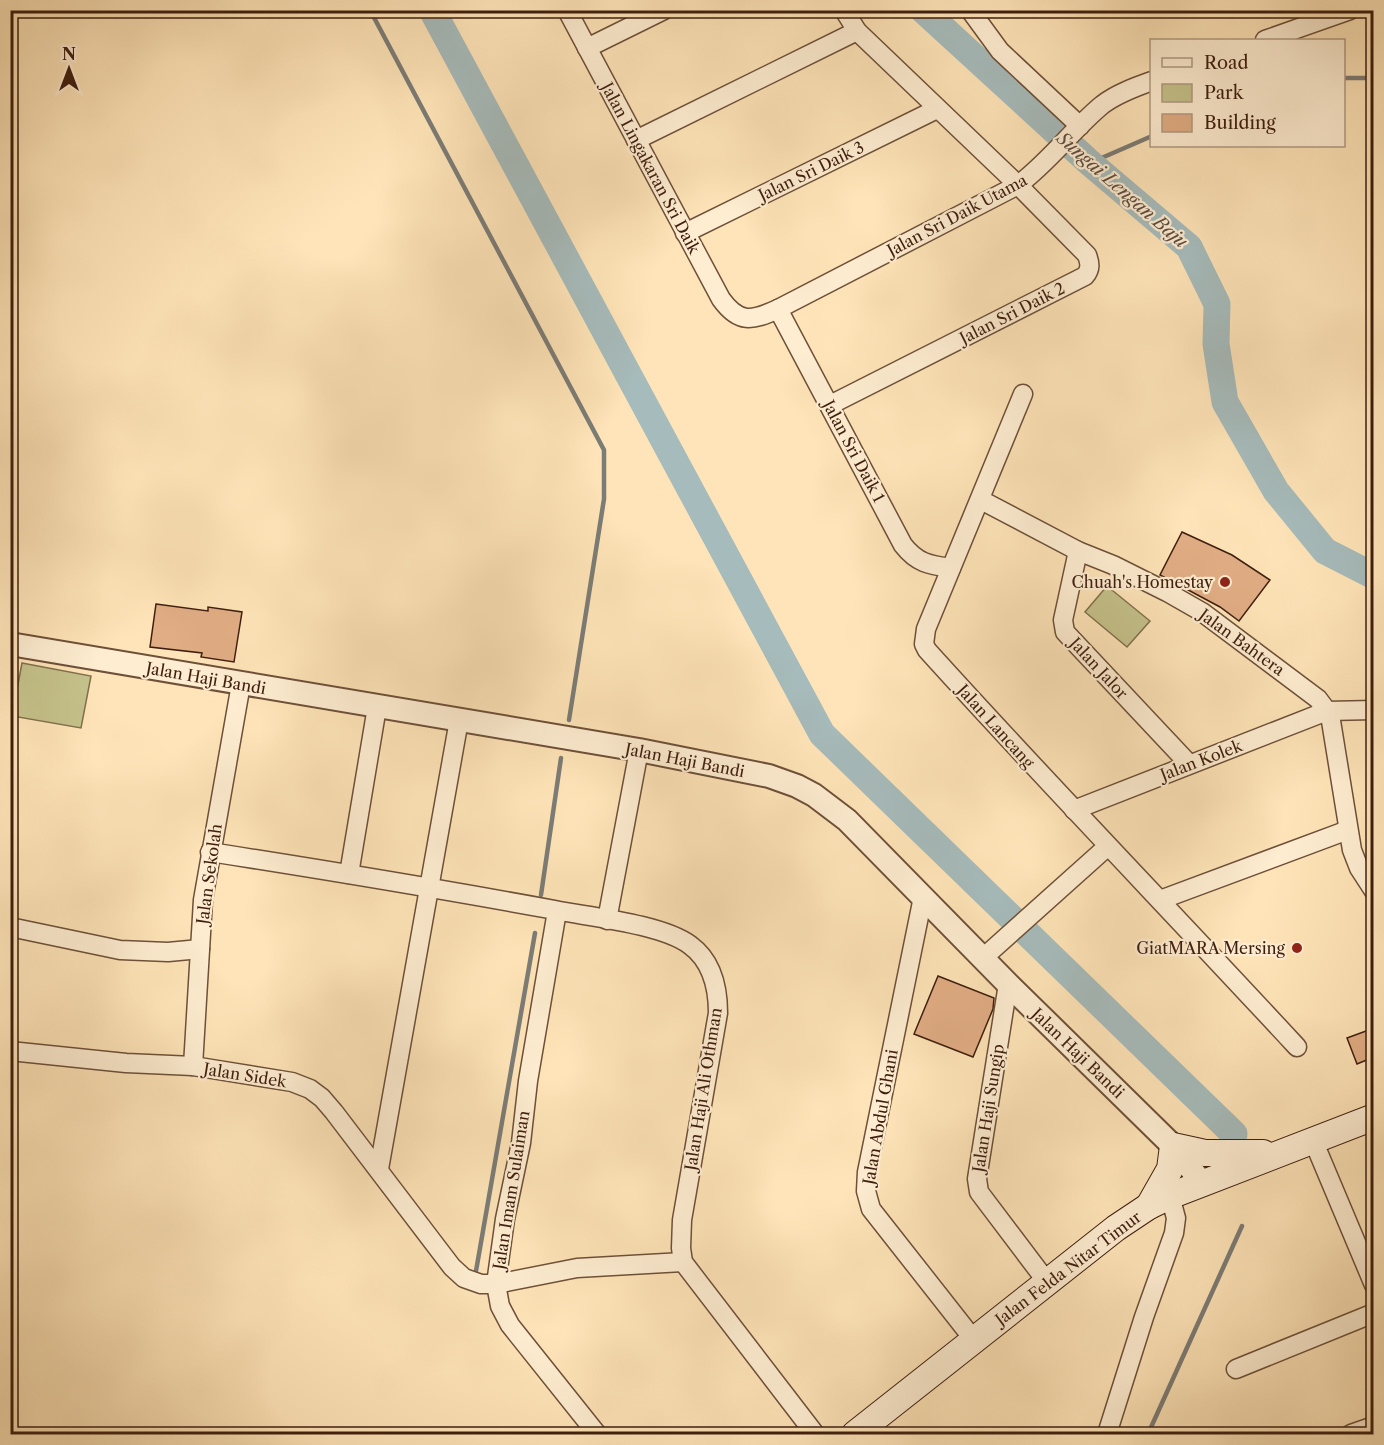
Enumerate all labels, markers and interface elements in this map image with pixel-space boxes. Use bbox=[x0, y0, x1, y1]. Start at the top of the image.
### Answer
north arrow bbox=[39, 39, 99, 99]
legend bbox=[1150, 39, 1345, 147]
text: N bbox=[62, 44, 76, 64]
text: Road bbox=[1204, 52, 1249, 74]
street label: Jalan Lingakaran Sri Daik bbox=[596, 76, 705, 258]
text: Park bbox=[1204, 82, 1245, 104]
text: Building bbox=[1204, 112, 1276, 134]
water label: Sungai Lengan Baju bbox=[1052, 127, 1192, 253]
street label: Jalan Sri Daik 3 bbox=[752, 137, 867, 207]
street label: Jalan Sri Daik Utama bbox=[881, 169, 1031, 262]
street label: Jalan Sri Daik 2 bbox=[953, 278, 1068, 349]
street label: Jalan Sri Daik 1 bbox=[817, 394, 889, 506]
place label: Chuah's Homestay bbox=[1072, 572, 1214, 592]
marker: Chuah's Homestay bbox=[1218, 575, 1232, 589]
street label: Jalan Bahtera bbox=[1193, 603, 1289, 680]
street label: Jalan Jalor bbox=[1064, 631, 1133, 703]
street label: Jalan Haji Bandi bbox=[142, 657, 268, 698]
street label: Jalan Lancang bbox=[951, 678, 1039, 772]
street label: Jalan Kolek bbox=[1154, 735, 1245, 786]
street label: Jalan Haji Bandi bbox=[621, 738, 747, 781]
street label: Jalan Sekolah bbox=[192, 822, 226, 929]
place label: GiatMARA Mersing bbox=[1136, 938, 1286, 958]
marker: GiatMARA Mersing bbox=[1290, 941, 1304, 955]
street label: Jalan Haji Bandi bbox=[1025, 1002, 1129, 1102]
street label: Jalan Haji Ali Othman bbox=[680, 1006, 726, 1175]
street label: Jalan Haji Sungip bbox=[968, 1042, 1008, 1177]
street label: Jalan Abdul Ghani bbox=[858, 1048, 902, 1189]
street label: Jalan Sidek bbox=[199, 1058, 289, 1092]
street label: Jalan Imam Sulaiman bbox=[488, 1109, 533, 1274]
street label: Jalan Felda Nitar Timur bbox=[989, 1206, 1145, 1331]

